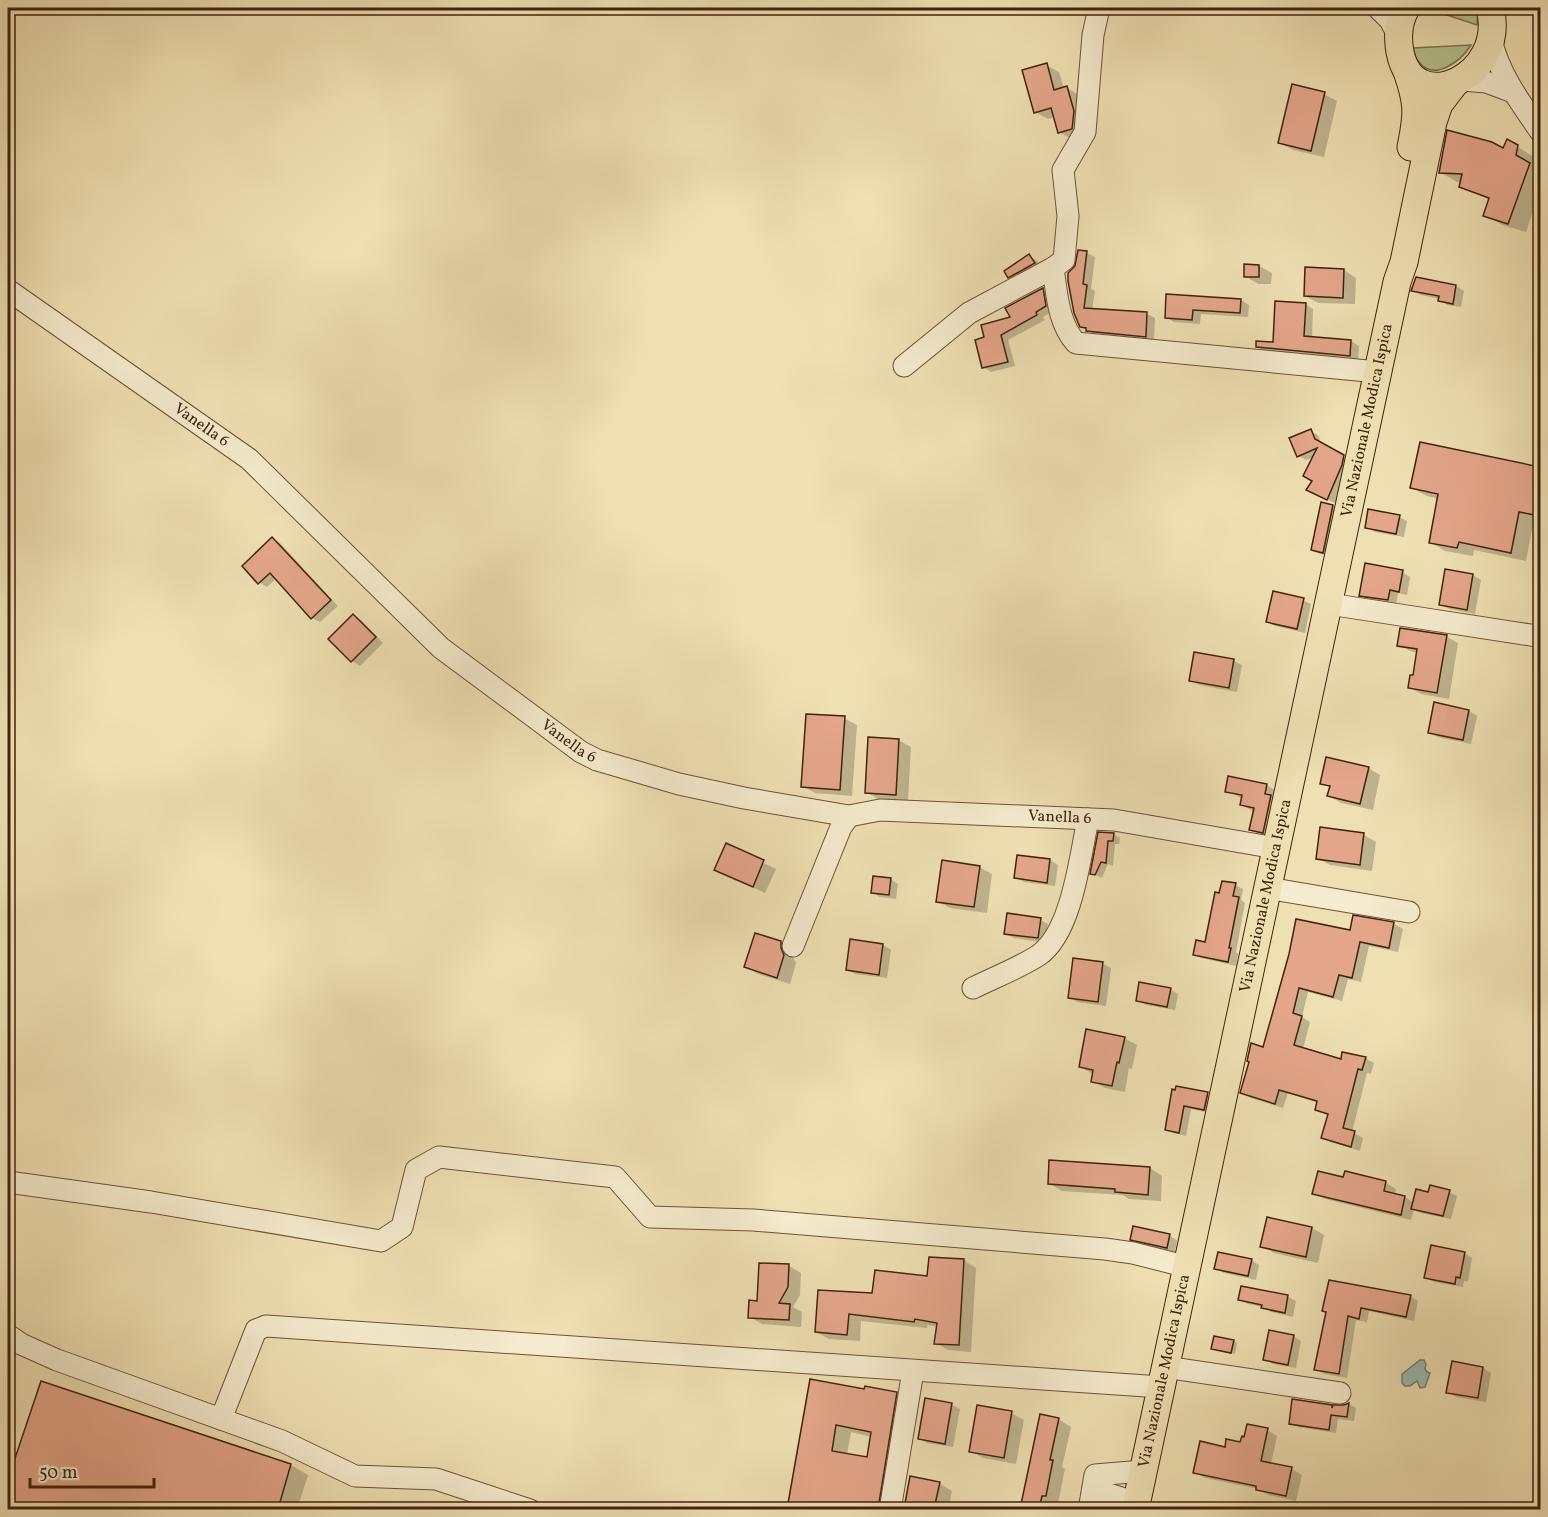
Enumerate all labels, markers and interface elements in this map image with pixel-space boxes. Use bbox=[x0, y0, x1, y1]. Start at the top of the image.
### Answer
street label: Via Nazionale Modica Ispica bbox=[1336, 322, 1399, 519]
street label: Vanella 6 bbox=[169, 398, 234, 453]
street label: Vanella 6 bbox=[536, 715, 600, 769]
street label: Via Nazionale Modica Ispica bbox=[1235, 797, 1297, 995]
street label: Vanella 6 bbox=[1028, 805, 1092, 830]
street label: Via Nazionale Modica Ispica bbox=[1133, 1272, 1196, 1470]
scale bar bbox=[30, 1451, 154, 1489]
text: 50 m bbox=[39, 1461, 78, 1486]

